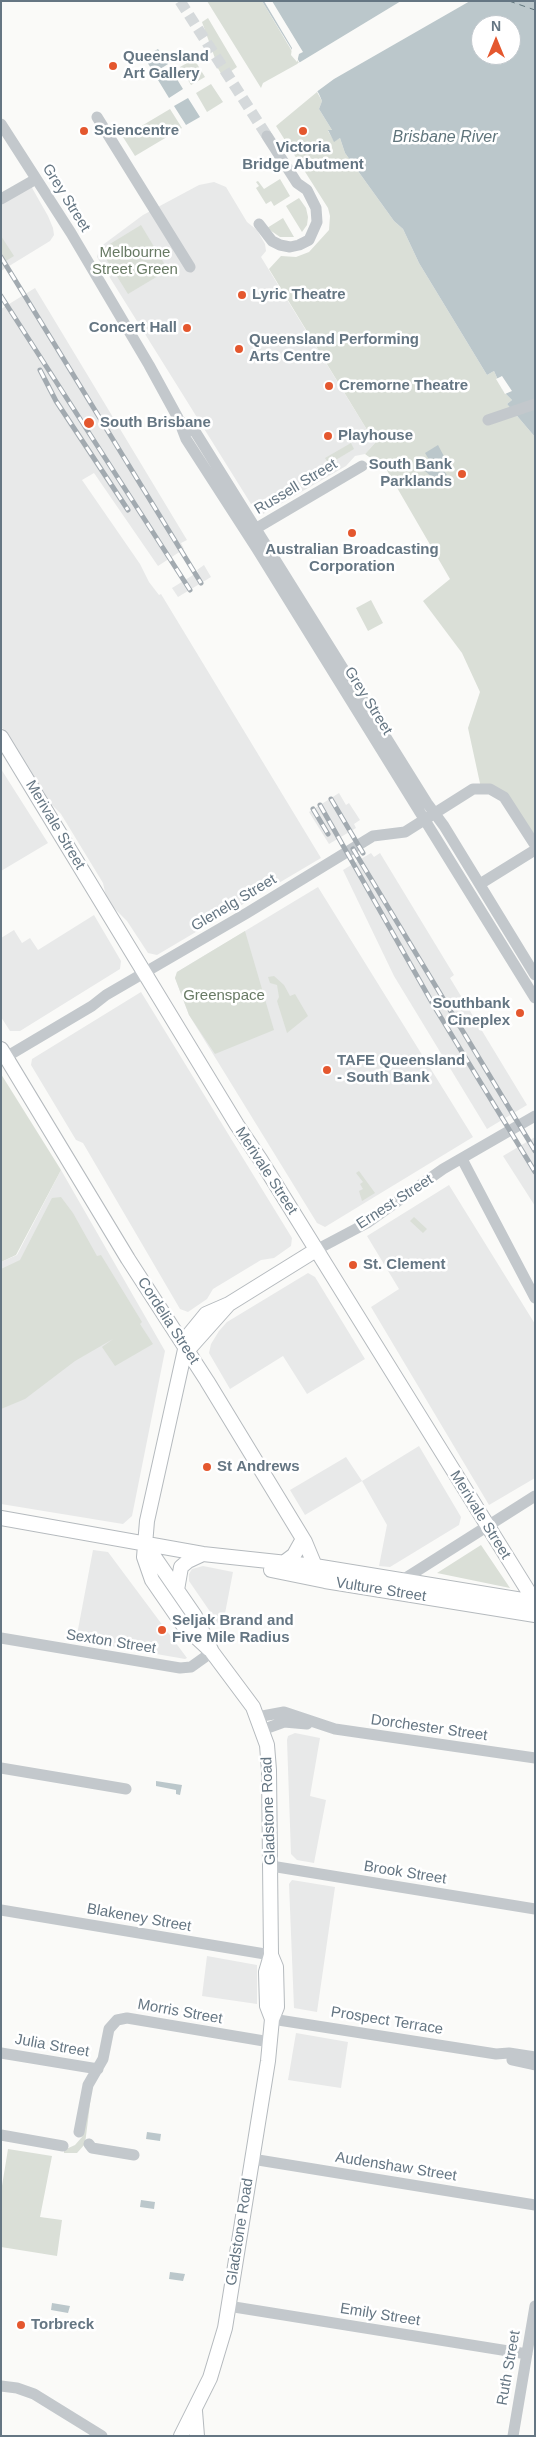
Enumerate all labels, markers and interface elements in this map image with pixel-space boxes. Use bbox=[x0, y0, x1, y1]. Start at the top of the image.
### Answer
north arrow bbox=[471, 15, 521, 65]
text: N bbox=[491, 18, 501, 34]
place label: Queensland Art Gallery bbox=[123, 48, 209, 83]
marker: Queensland Art Gallery bbox=[107, 60, 119, 72]
place label: Sciencentre bbox=[94, 122, 179, 140]
marker: Sciencentre bbox=[78, 125, 90, 137]
marker: Victoria Bridge Abutment bbox=[297, 125, 309, 137]
water label: Brisbane River bbox=[393, 128, 497, 148]
place label: Victoria Bridge Abutment bbox=[242, 139, 364, 174]
street label: Grey Street bbox=[38, 161, 94, 235]
park label: Melbourne Street Green bbox=[92, 244, 178, 279]
place label: Lyric Theatre bbox=[252, 286, 346, 304]
marker: Lyric Theatre bbox=[236, 289, 248, 301]
place label: Concert Hall bbox=[89, 319, 177, 337]
marker: Concert Hall bbox=[181, 322, 193, 334]
place label: Queensland Performing Arts Centre bbox=[249, 331, 419, 366]
marker: Queensland Performing Arts Centre bbox=[233, 343, 245, 355]
place label: Cremorne Theatre bbox=[339, 377, 468, 395]
marker: Cremorne Theatre bbox=[323, 380, 335, 392]
place label: South Brisbane bbox=[100, 414, 211, 432]
marker: South Brisbane bbox=[82, 416, 96, 430]
place label: Playhouse bbox=[338, 427, 413, 445]
marker: Playhouse bbox=[322, 430, 334, 442]
street label: Russell Street bbox=[251, 455, 341, 519]
place label: South Bank Parklands bbox=[369, 456, 452, 491]
marker: South Bank Parklands bbox=[456, 468, 468, 480]
marker: Australian Broadcasting Corporation bbox=[346, 527, 358, 539]
place label: Australian Broadcasting Corporation bbox=[265, 541, 439, 576]
street label: Grey Street bbox=[340, 664, 396, 738]
street label: Merivale Street bbox=[21, 777, 89, 873]
street label: Glenelg Street bbox=[188, 871, 280, 935]
park label: Greenspace bbox=[183, 987, 265, 1005]
place label: Southbank Cineplex bbox=[433, 995, 510, 1030]
marker: Southbank Cineplex bbox=[514, 1007, 526, 1019]
place label: TAFE Queensland - South Bank bbox=[337, 1052, 465, 1087]
marker: TAFE Queensland - South Bank bbox=[321, 1064, 333, 1076]
street label: Merivale Street bbox=[231, 1124, 301, 1218]
street label: Ernest Street bbox=[353, 1171, 437, 1233]
place label: St. Clement bbox=[363, 1256, 446, 1274]
marker: St. Clement bbox=[347, 1259, 359, 1271]
street label: Cordelia Street bbox=[133, 1274, 203, 1368]
place label: St Andrews bbox=[217, 1458, 300, 1476]
marker: St Andrews bbox=[201, 1461, 213, 1473]
street label: Merivale Street bbox=[446, 1467, 514, 1563]
street label: Vulture Street bbox=[335, 1574, 427, 1606]
place label: Seljak Brand and Five Mile Radius bbox=[172, 1612, 294, 1647]
marker: Seljak Brand and Five Mile Radius bbox=[156, 1624, 168, 1636]
street label: Sexton Street bbox=[65, 1626, 157, 1658]
street label: Dorchester Street bbox=[370, 1711, 488, 1745]
street label: Gladstone Road bbox=[258, 1757, 280, 1865]
street label: Brook Street bbox=[362, 1858, 448, 1888]
street label: Blakeney Street bbox=[85, 1900, 193, 1936]
street label: Morris Street bbox=[136, 1996, 224, 2028]
street label: Prospect Terrace bbox=[330, 2003, 444, 2039]
street label: Julia Street bbox=[13, 2031, 91, 2061]
street label: Audenshaw Street bbox=[334, 2149, 458, 2185]
street label: Gladstone Road bbox=[223, 2177, 257, 2287]
street label: Emily Street bbox=[339, 2300, 421, 2330]
place label: Torbreck bbox=[31, 2316, 94, 2334]
marker: Torbreck bbox=[15, 2319, 27, 2331]
street label: Ruth Street bbox=[494, 2329, 524, 2407]

